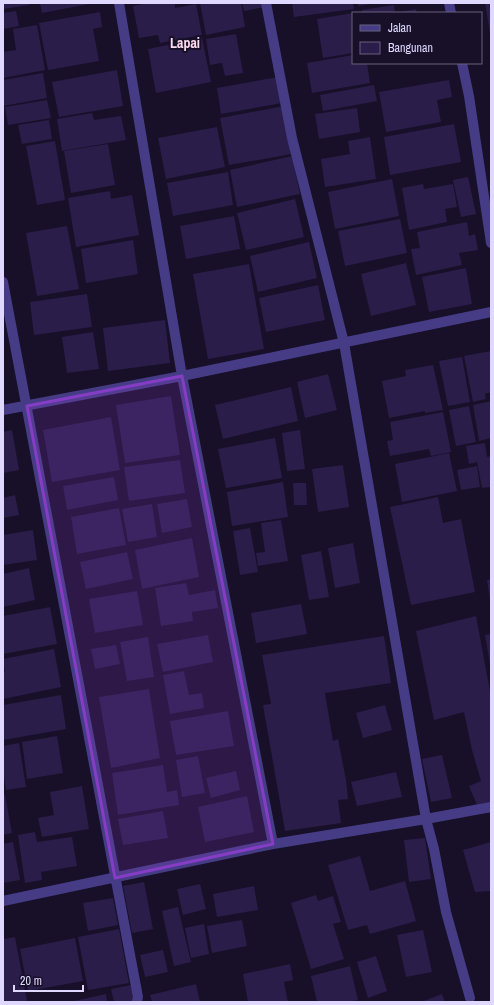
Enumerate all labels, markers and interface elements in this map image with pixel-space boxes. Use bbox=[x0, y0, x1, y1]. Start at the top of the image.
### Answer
legend bbox=[352, 12, 482, 64]
text: Jalan bbox=[388, 20, 412, 36]
district label: Lapai bbox=[170, 34, 200, 52]
text: Bangunan bbox=[388, 40, 433, 56]
scale bar bbox=[14, 967, 83, 993]
text: 20 m bbox=[20, 973, 42, 989]

